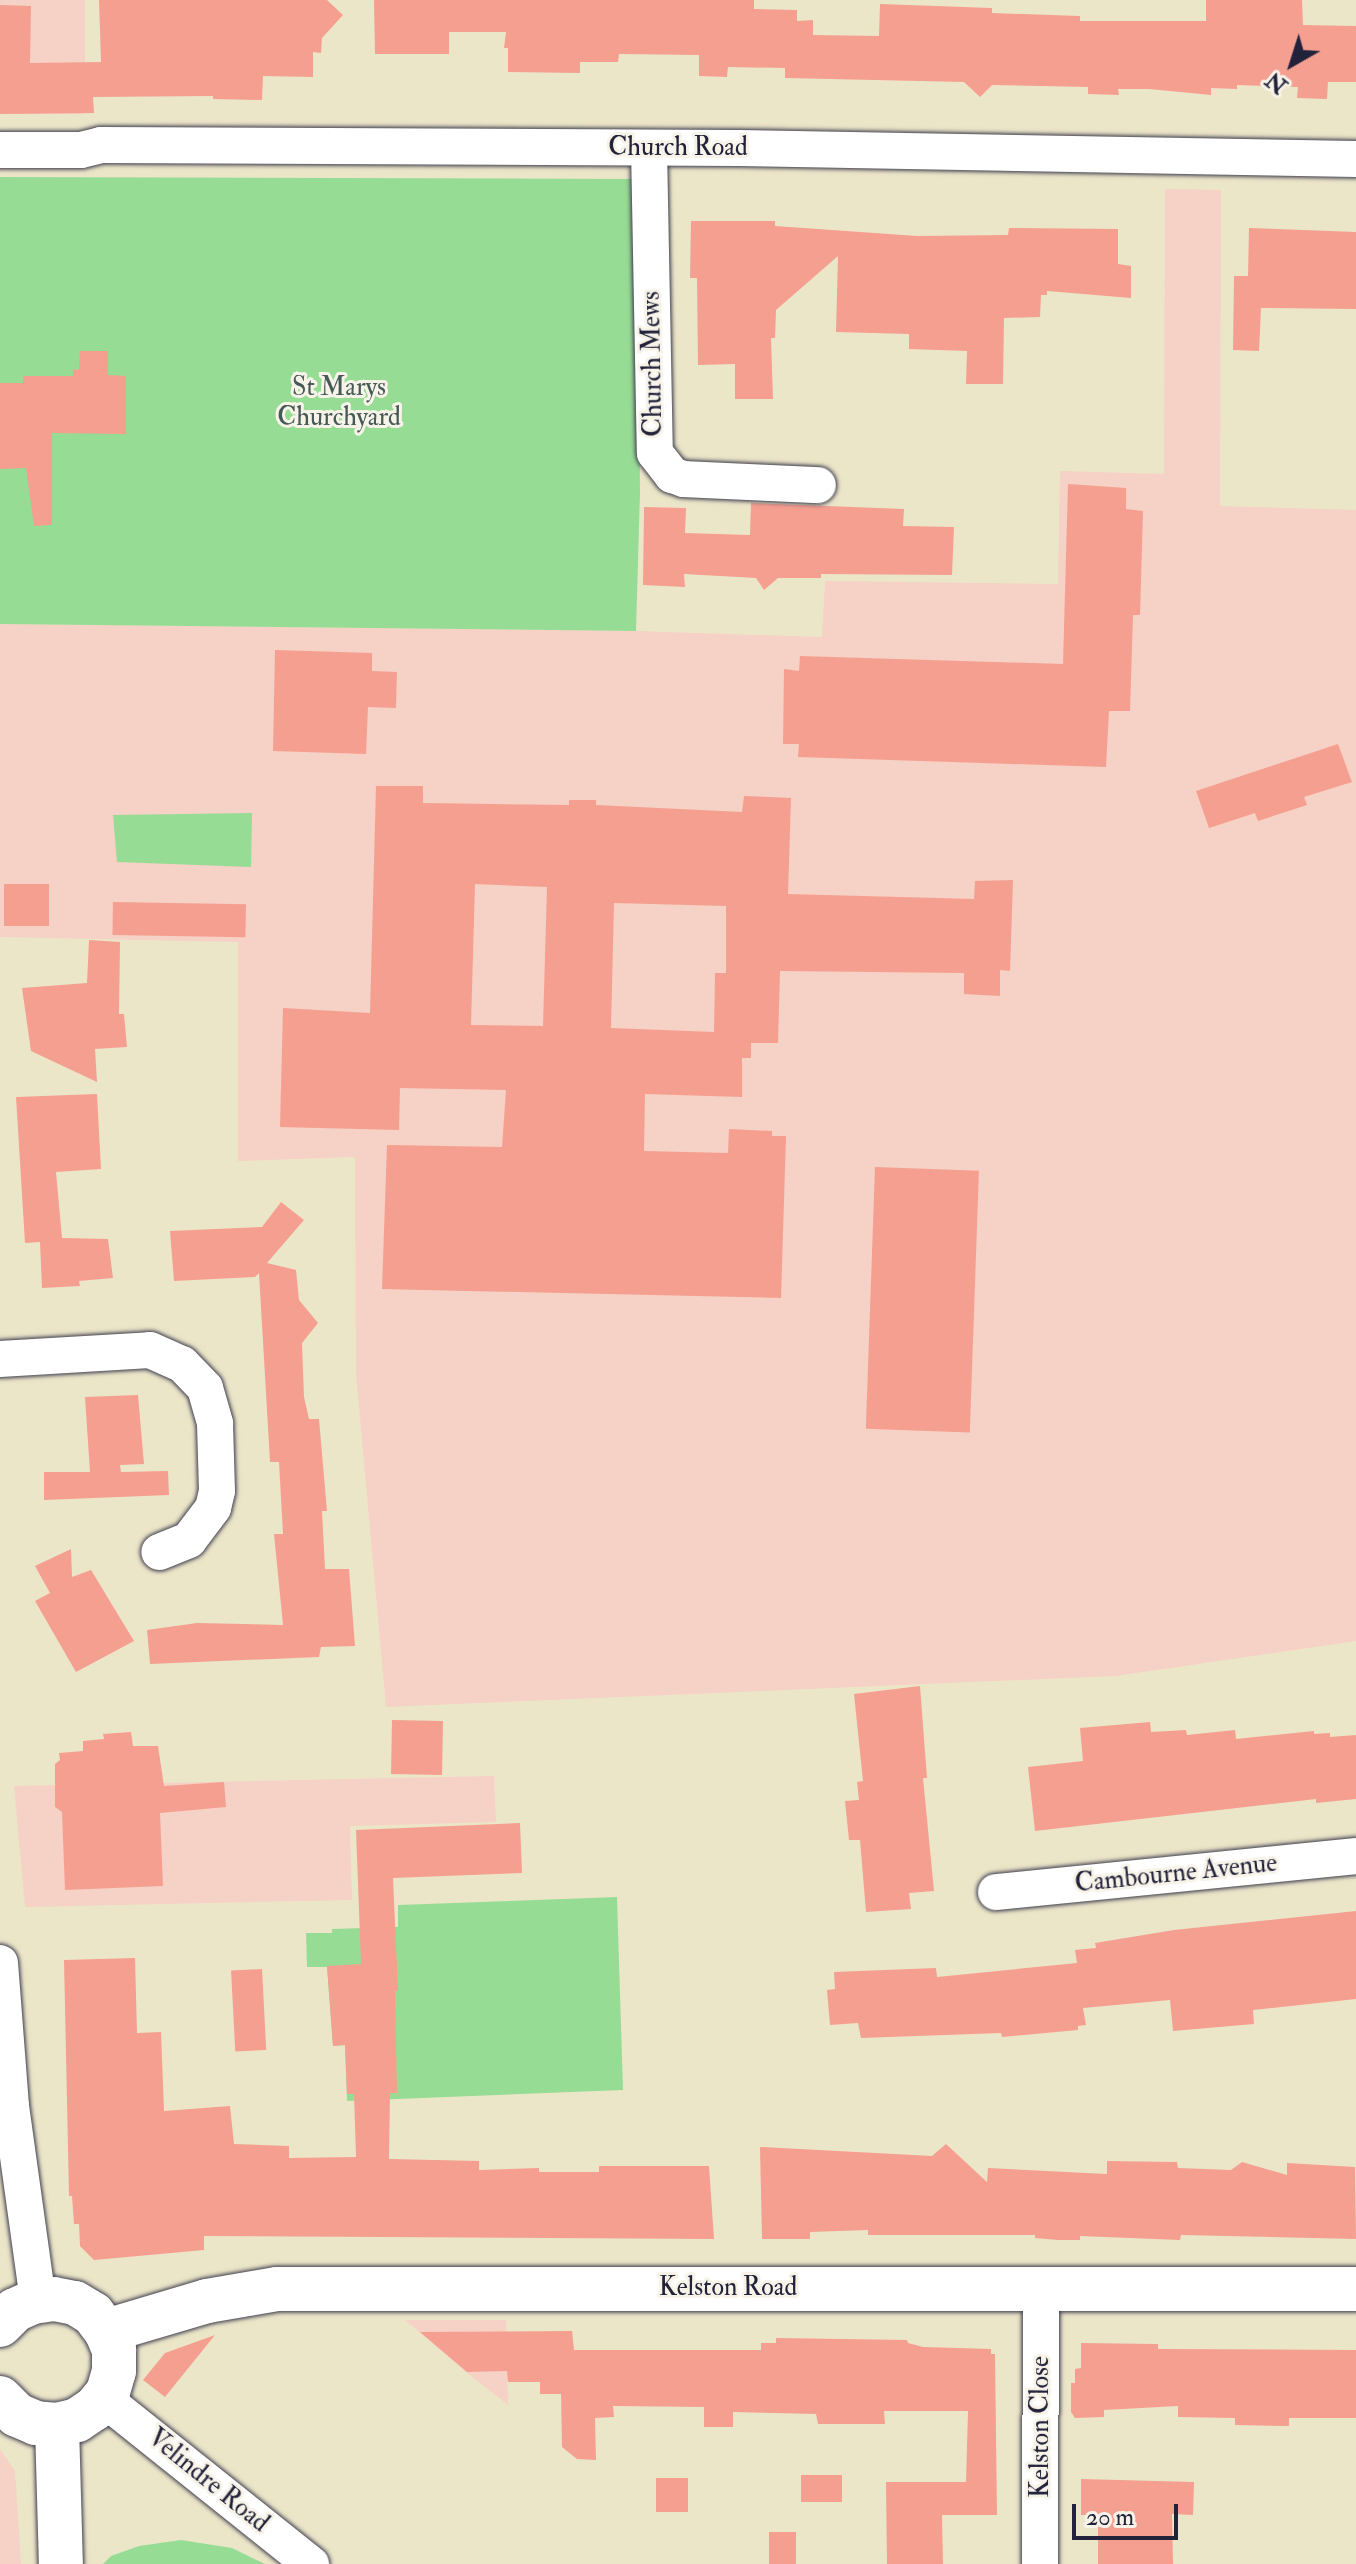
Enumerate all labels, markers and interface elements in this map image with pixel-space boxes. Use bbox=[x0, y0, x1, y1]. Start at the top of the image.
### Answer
north arrow bbox=[1252, 24, 1332, 104]
text: N bbox=[1260, 66, 1293, 100]
street label: Church Road bbox=[608, 132, 748, 164]
street label: Church Mews bbox=[636, 291, 670, 437]
park label: St Marys Churchyard bbox=[277, 372, 401, 434]
street label: Cambourne Avenue bbox=[1073, 1848, 1279, 1900]
street label: Kelston Road bbox=[659, 2272, 797, 2304]
street label: Kelston Close bbox=[1025, 2356, 1057, 2498]
street label: Velindre Road bbox=[141, 2423, 275, 2539]
scale bar bbox=[1076, 2488, 1182, 2538]
text: 20 m bbox=[1086, 2502, 1134, 2533]

